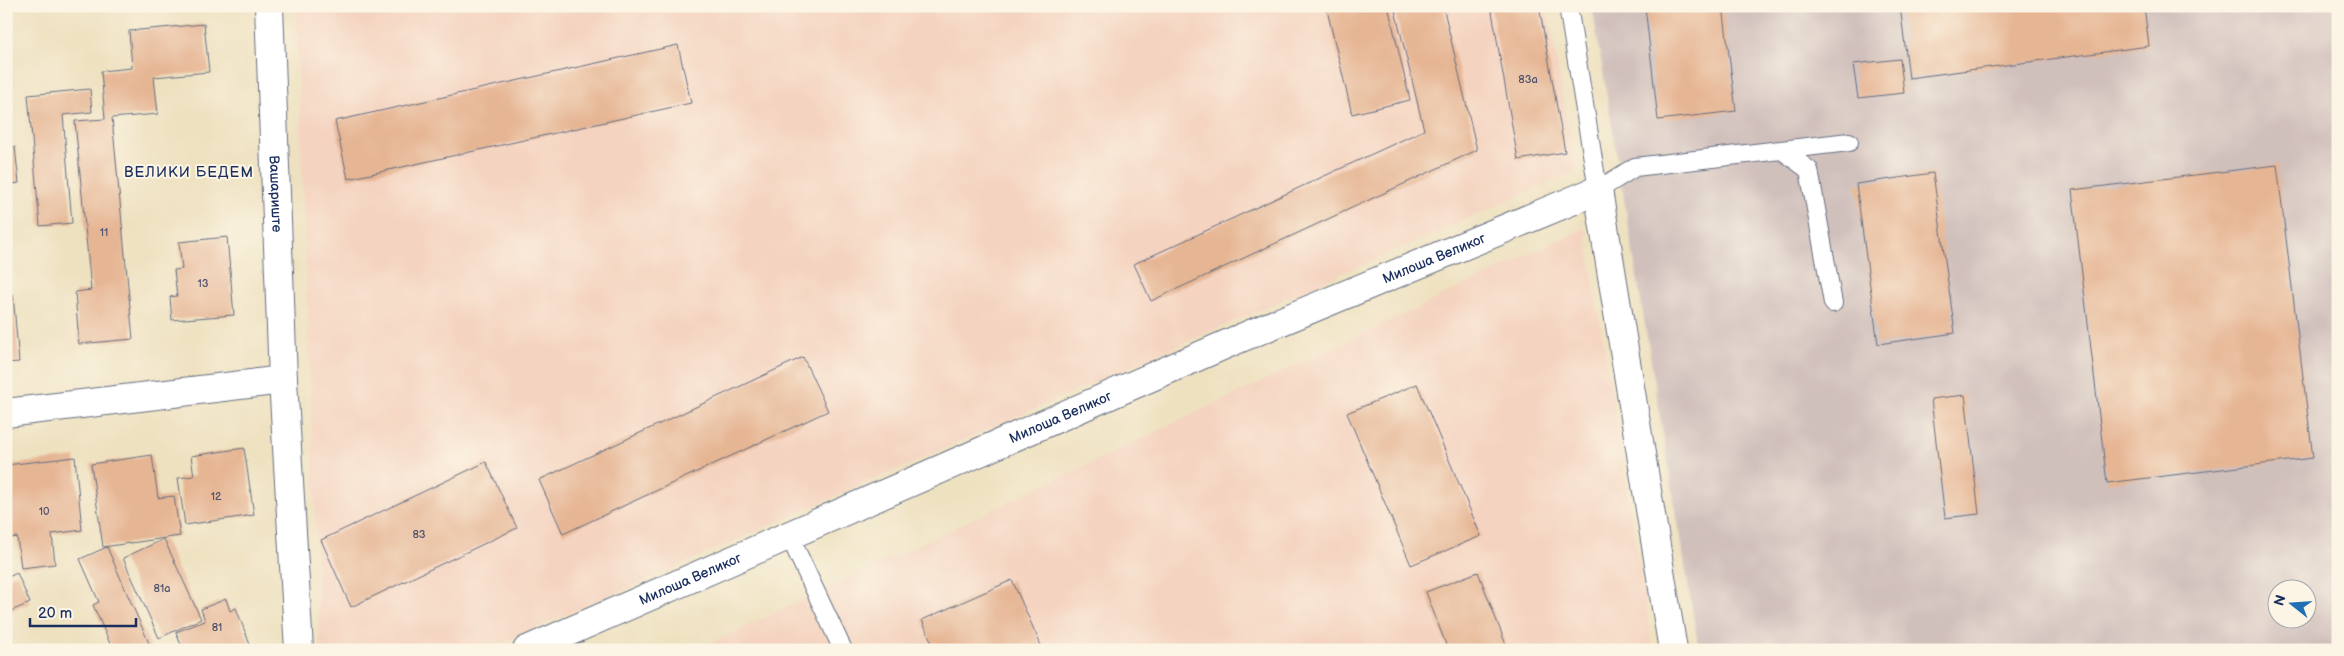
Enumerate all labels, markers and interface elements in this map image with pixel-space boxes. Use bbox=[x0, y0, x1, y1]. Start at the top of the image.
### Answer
house number: 83a bbox=[1518, 73, 1538, 86]
street label: Вашариште bbox=[266, 155, 285, 233]
district label: ВЕЛИКИ БЕДЕМ bbox=[124, 163, 254, 182]
house number: 11 bbox=[100, 226, 108, 239]
street label: Милоша Великог bbox=[1380, 229, 1489, 287]
house number: 13 bbox=[197, 277, 209, 290]
street label: Милоша Великог bbox=[1007, 387, 1115, 447]
house number: 12 bbox=[211, 490, 222, 503]
house number: 10 bbox=[39, 505, 50, 518]
house number: 83 bbox=[412, 528, 426, 541]
street label: Милоша Великог bbox=[636, 549, 745, 609]
north arrow bbox=[2266, 578, 2316, 628]
house number: 81a bbox=[154, 582, 170, 595]
text: N bbox=[2270, 593, 2290, 608]
scale bar bbox=[30, 596, 136, 628]
text: 20 m bbox=[38, 604, 72, 623]
house number: 81 bbox=[212, 621, 222, 634]

